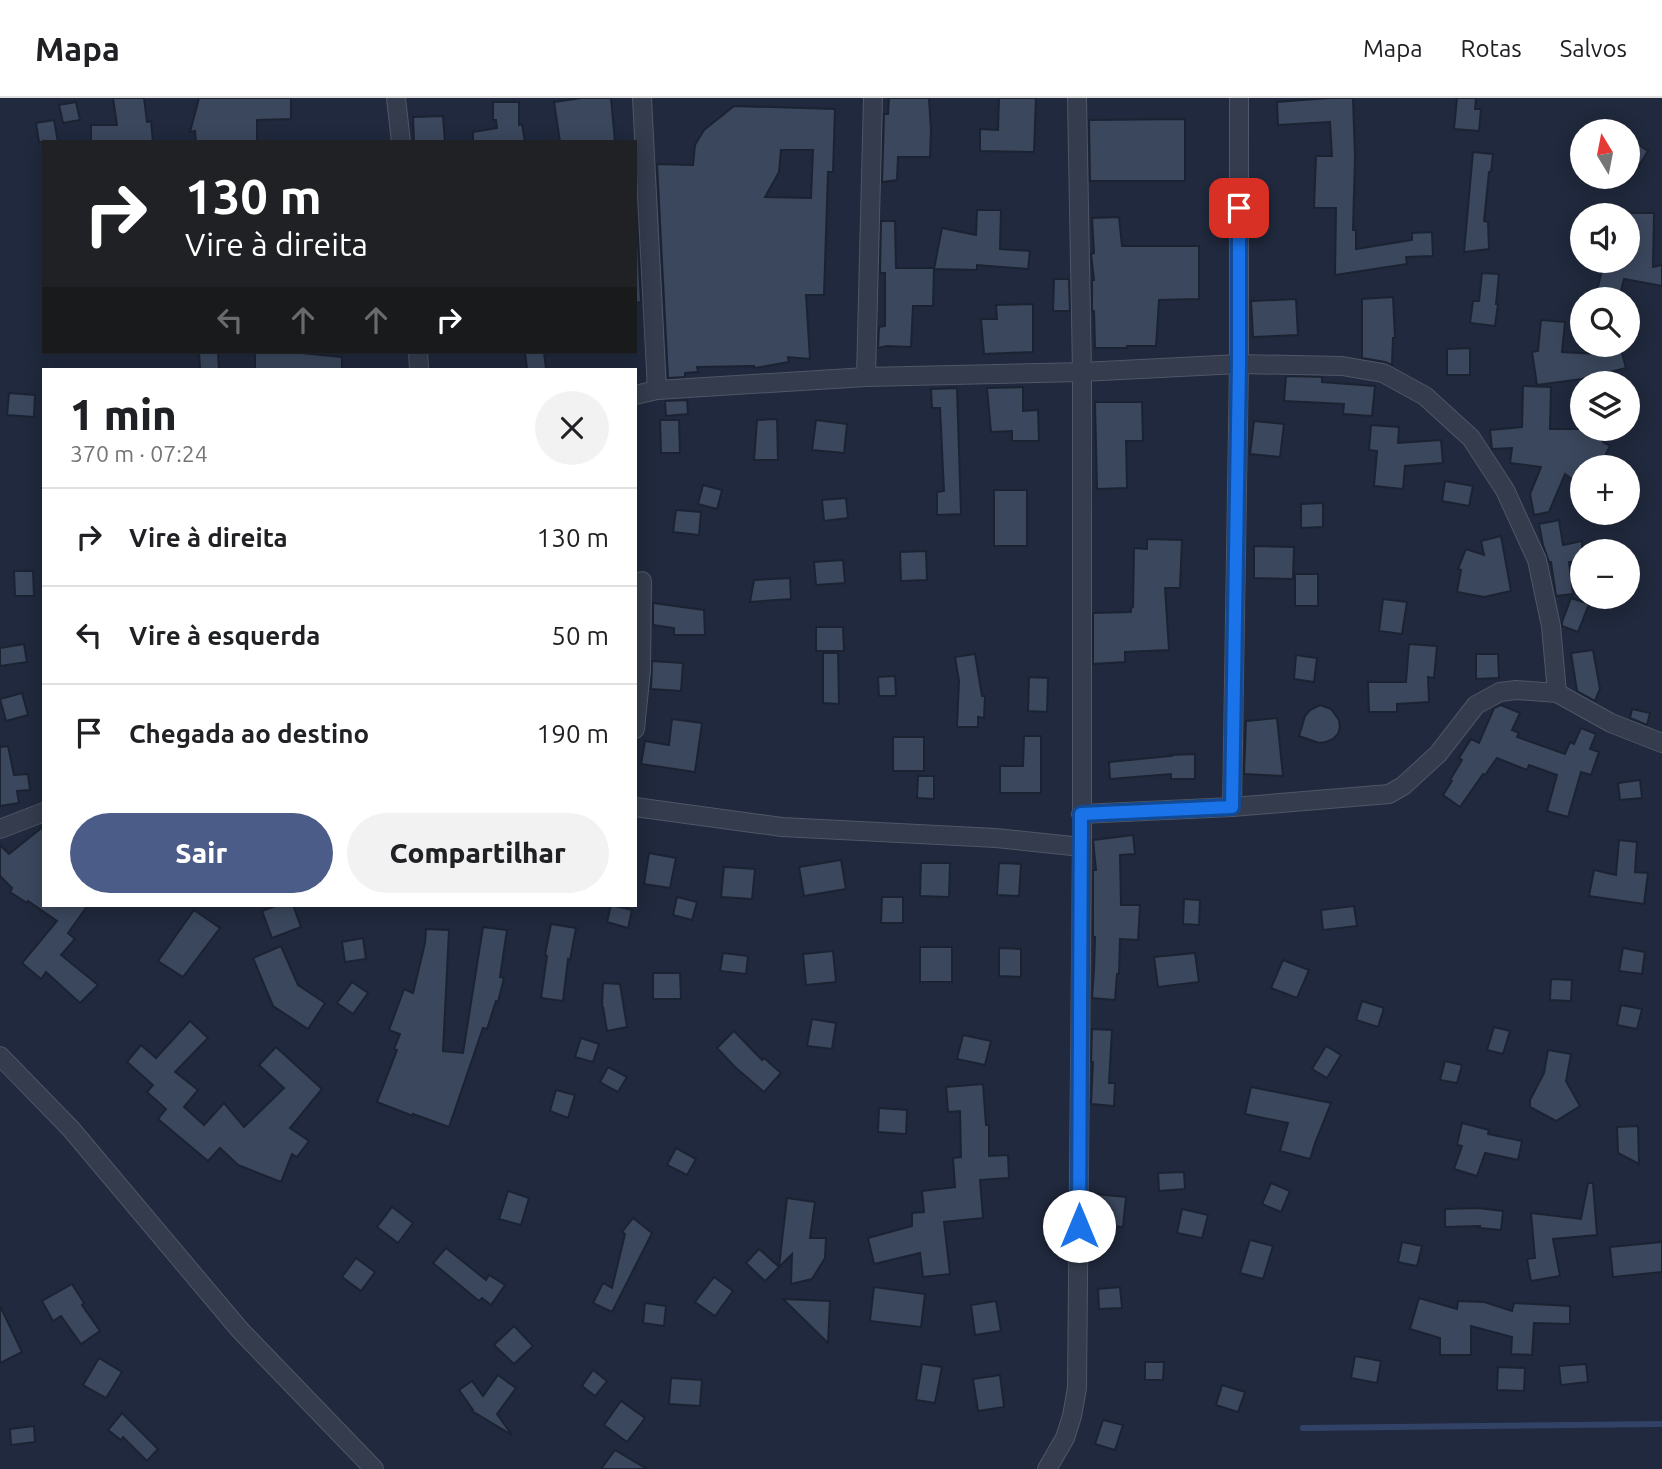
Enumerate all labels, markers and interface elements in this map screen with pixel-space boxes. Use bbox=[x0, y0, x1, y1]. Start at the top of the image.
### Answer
text: Mapa bbox=[35, 30, 120, 67]
text: Mapa bbox=[1363, 35, 1423, 62]
text: Rotas bbox=[1461, 35, 1522, 62]
text: Salvos bbox=[1560, 35, 1627, 62]
north arrow bbox=[1570, 119, 1640, 189]
map controls bbox=[1570, 119, 1640, 609]
icon: right bbox=[70, 168, 161, 259]
text: 130 m bbox=[185, 168, 322, 223]
pin bbox=[1209, 178, 1269, 238]
icon: arrive bbox=[1220, 189, 1258, 227]
button: sound bbox=[1570, 203, 1640, 273]
text: Vire à direita bbox=[185, 226, 368, 262]
button: search bbox=[1570, 287, 1640, 357]
icon: left bbox=[211, 301, 249, 339]
icon: ahead bbox=[284, 301, 322, 339]
icon: ahead bbox=[357, 301, 395, 339]
icon: right bbox=[430, 301, 468, 339]
button: layers bbox=[1570, 371, 1640, 441]
text: 1 min bbox=[70, 391, 177, 438]
button: close bbox=[535, 391, 609, 465]
text: 370 m · 07:24 bbox=[70, 441, 208, 466]
button: + bbox=[1570, 455, 1640, 525]
icon: right bbox=[70, 518, 108, 556]
text: Vire à direita bbox=[129, 523, 288, 552]
text: 130 m bbox=[537, 523, 609, 552]
button: − bbox=[1570, 539, 1640, 609]
icon: left bbox=[70, 616, 108, 654]
text: Vire à esquerda bbox=[129, 621, 320, 650]
text: 50 m bbox=[551, 621, 609, 650]
icon: arrive bbox=[70, 714, 108, 752]
text: Chegada ao destino bbox=[129, 719, 369, 748]
text: 190 m bbox=[537, 719, 609, 748]
button: Sair bbox=[70, 813, 333, 893]
button: Compartilhar bbox=[347, 813, 609, 893]
position arrow bbox=[1042, 1189, 1116, 1263]

